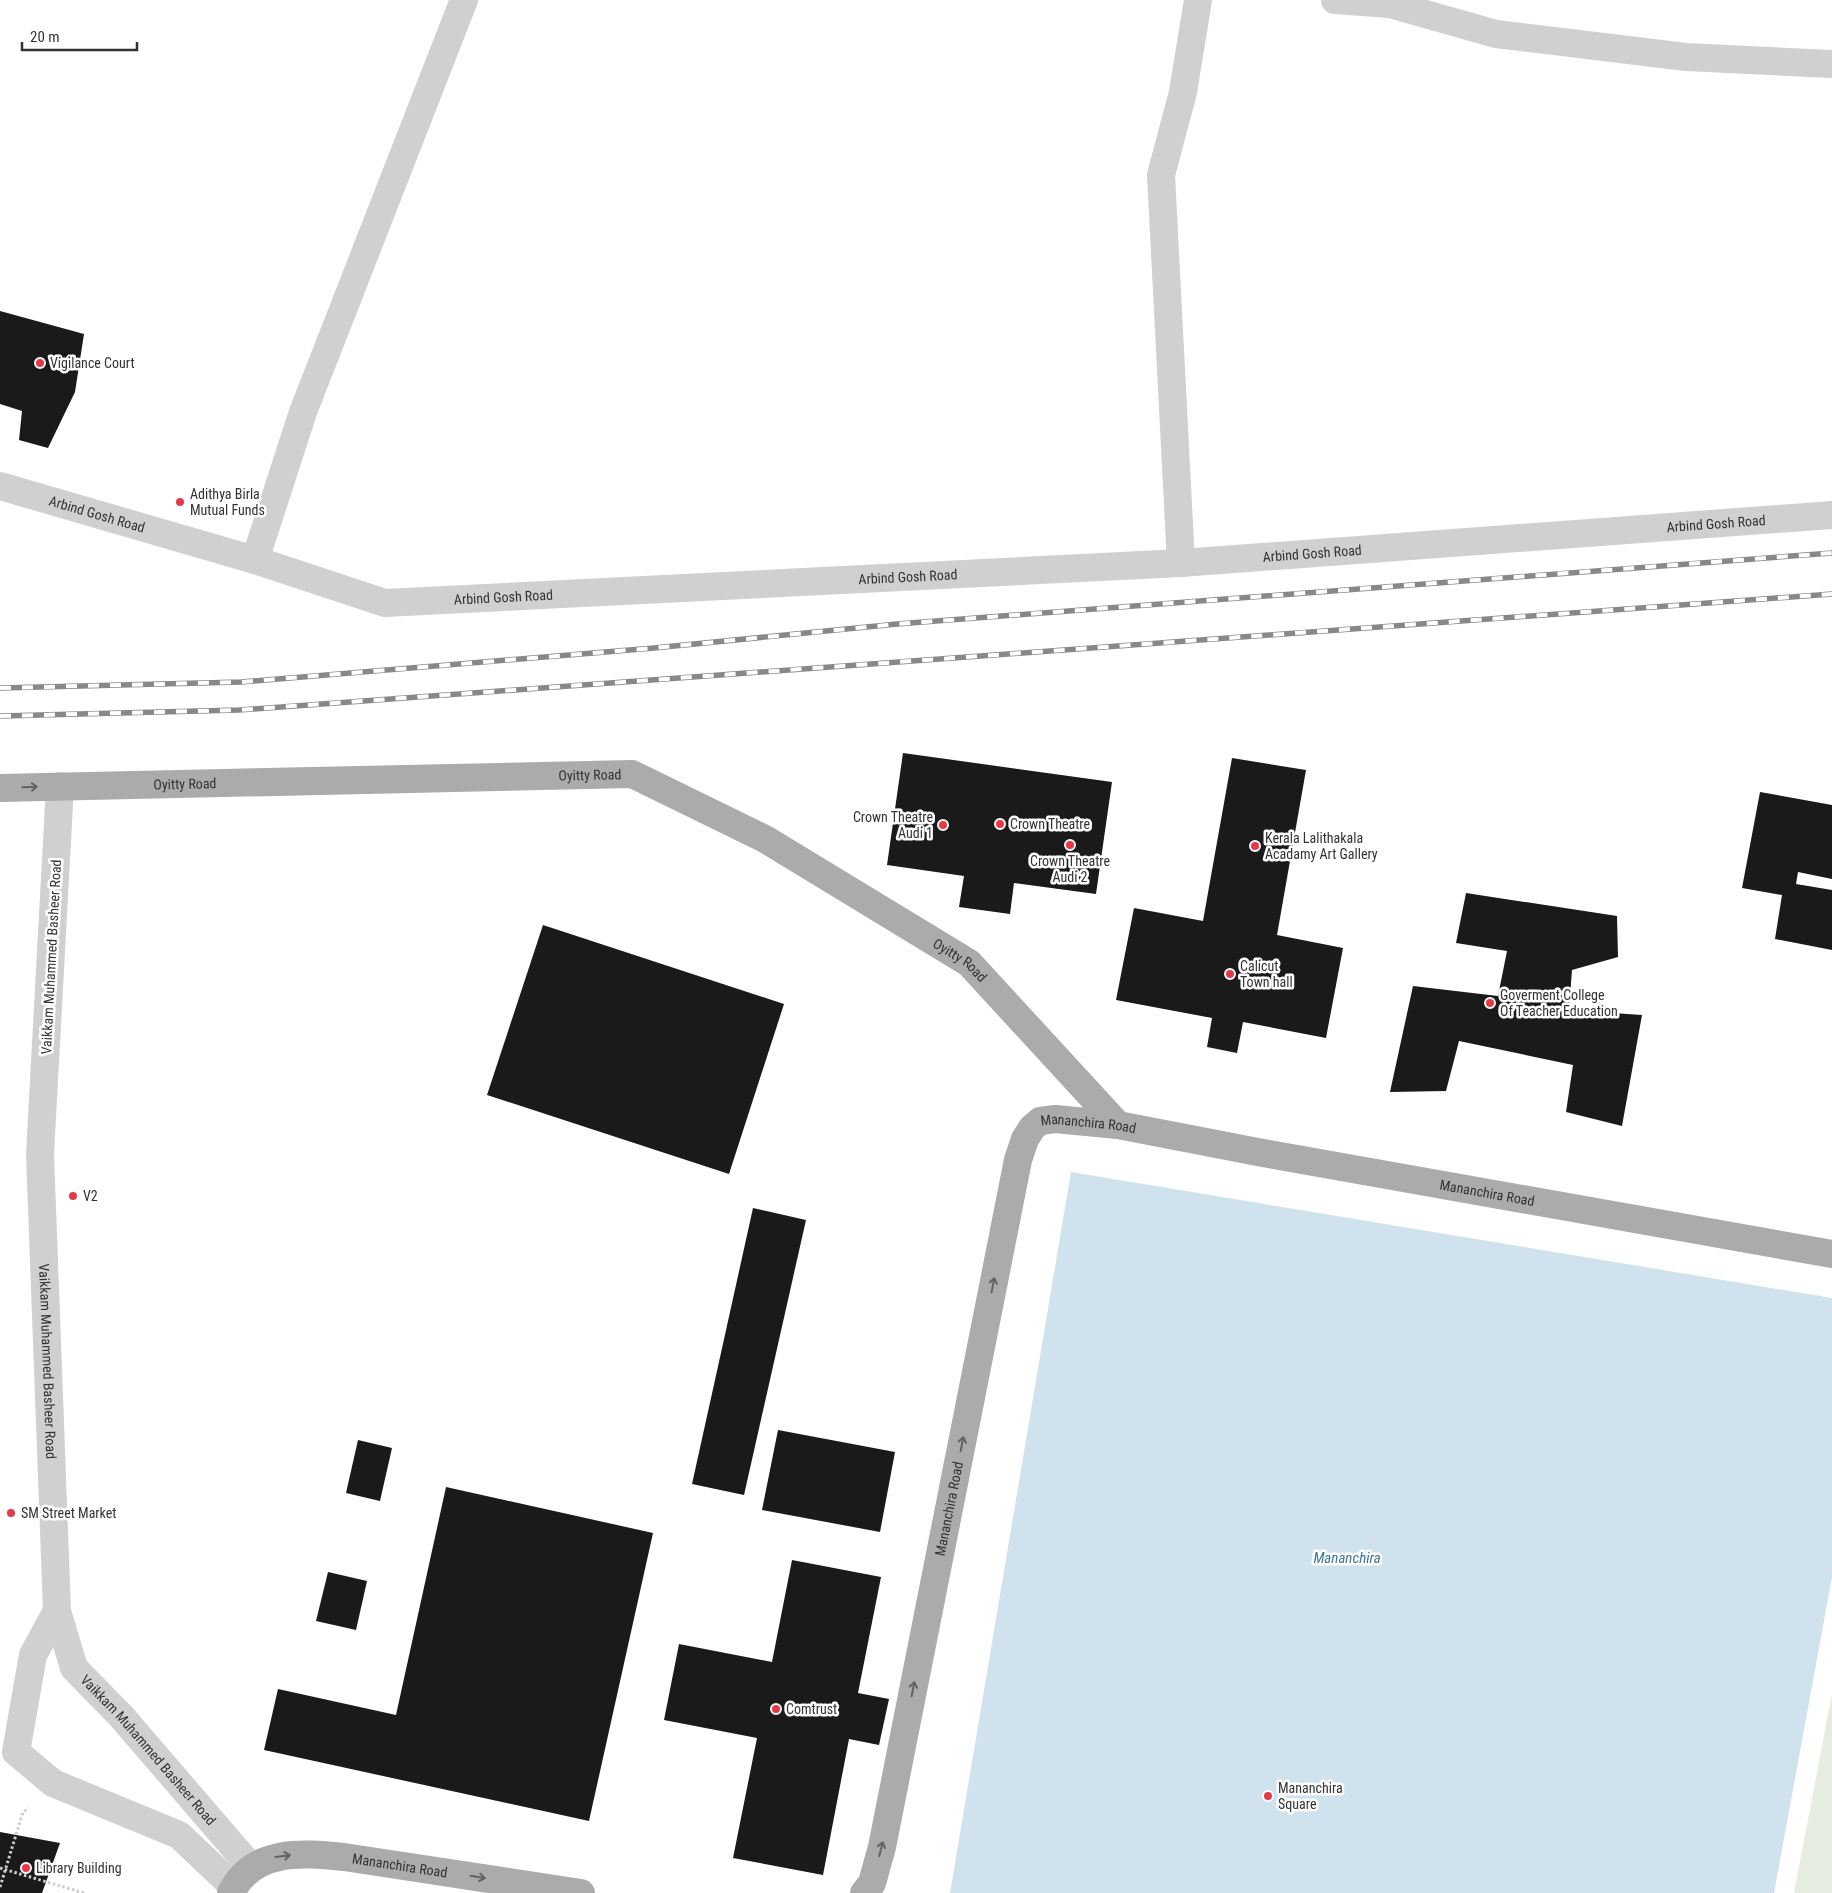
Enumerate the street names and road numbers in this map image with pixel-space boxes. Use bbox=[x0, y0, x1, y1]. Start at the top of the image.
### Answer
street label: Arbind Gosh Road bbox=[47, 493, 147, 536]
street label: Arbind Gosh Road bbox=[1666, 512, 1766, 535]
street label: Arbind Gosh Road bbox=[1262, 542, 1362, 565]
street label: Arbind Gosh Road bbox=[858, 566, 958, 587]
street label: Arbind Gosh Road bbox=[453, 587, 553, 608]
street label: Oyitty Road bbox=[558, 766, 622, 784]
street label: Oyitty Road bbox=[153, 775, 217, 793]
street label: Vaikkam Muhammed Basheer Road bbox=[38, 859, 64, 1055]
street label: Oyitty Road bbox=[930, 935, 990, 985]
street label: Mananchira Road bbox=[1040, 1111, 1138, 1136]
street label: Mananchira Road bbox=[1438, 1177, 1536, 1209]
street label: Vaikkam Muhammed Basheer Road bbox=[36, 1263, 59, 1459]
street label: Mananchira Road bbox=[932, 1460, 966, 1557]
street label: Vaikkam Muhammed Basheer Road bbox=[77, 1672, 219, 1828]
street label: Mananchira Road bbox=[351, 1850, 448, 1881]

